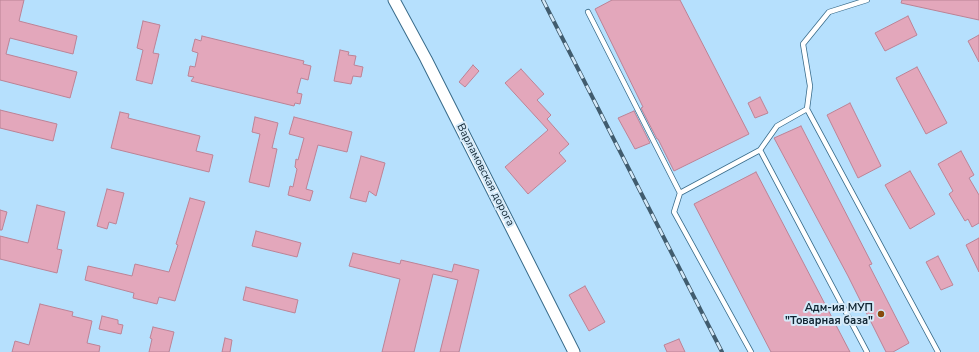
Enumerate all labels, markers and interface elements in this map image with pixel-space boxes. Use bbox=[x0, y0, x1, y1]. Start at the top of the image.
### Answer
street label: Варламовская дорога bbox=[453, 121, 517, 229]
place label: Адм-ия МУП "Товарная база" bbox=[785, 301, 873, 327]
marker: Адм-ия МУП "Товарная база" bbox=[876, 309, 886, 319]

